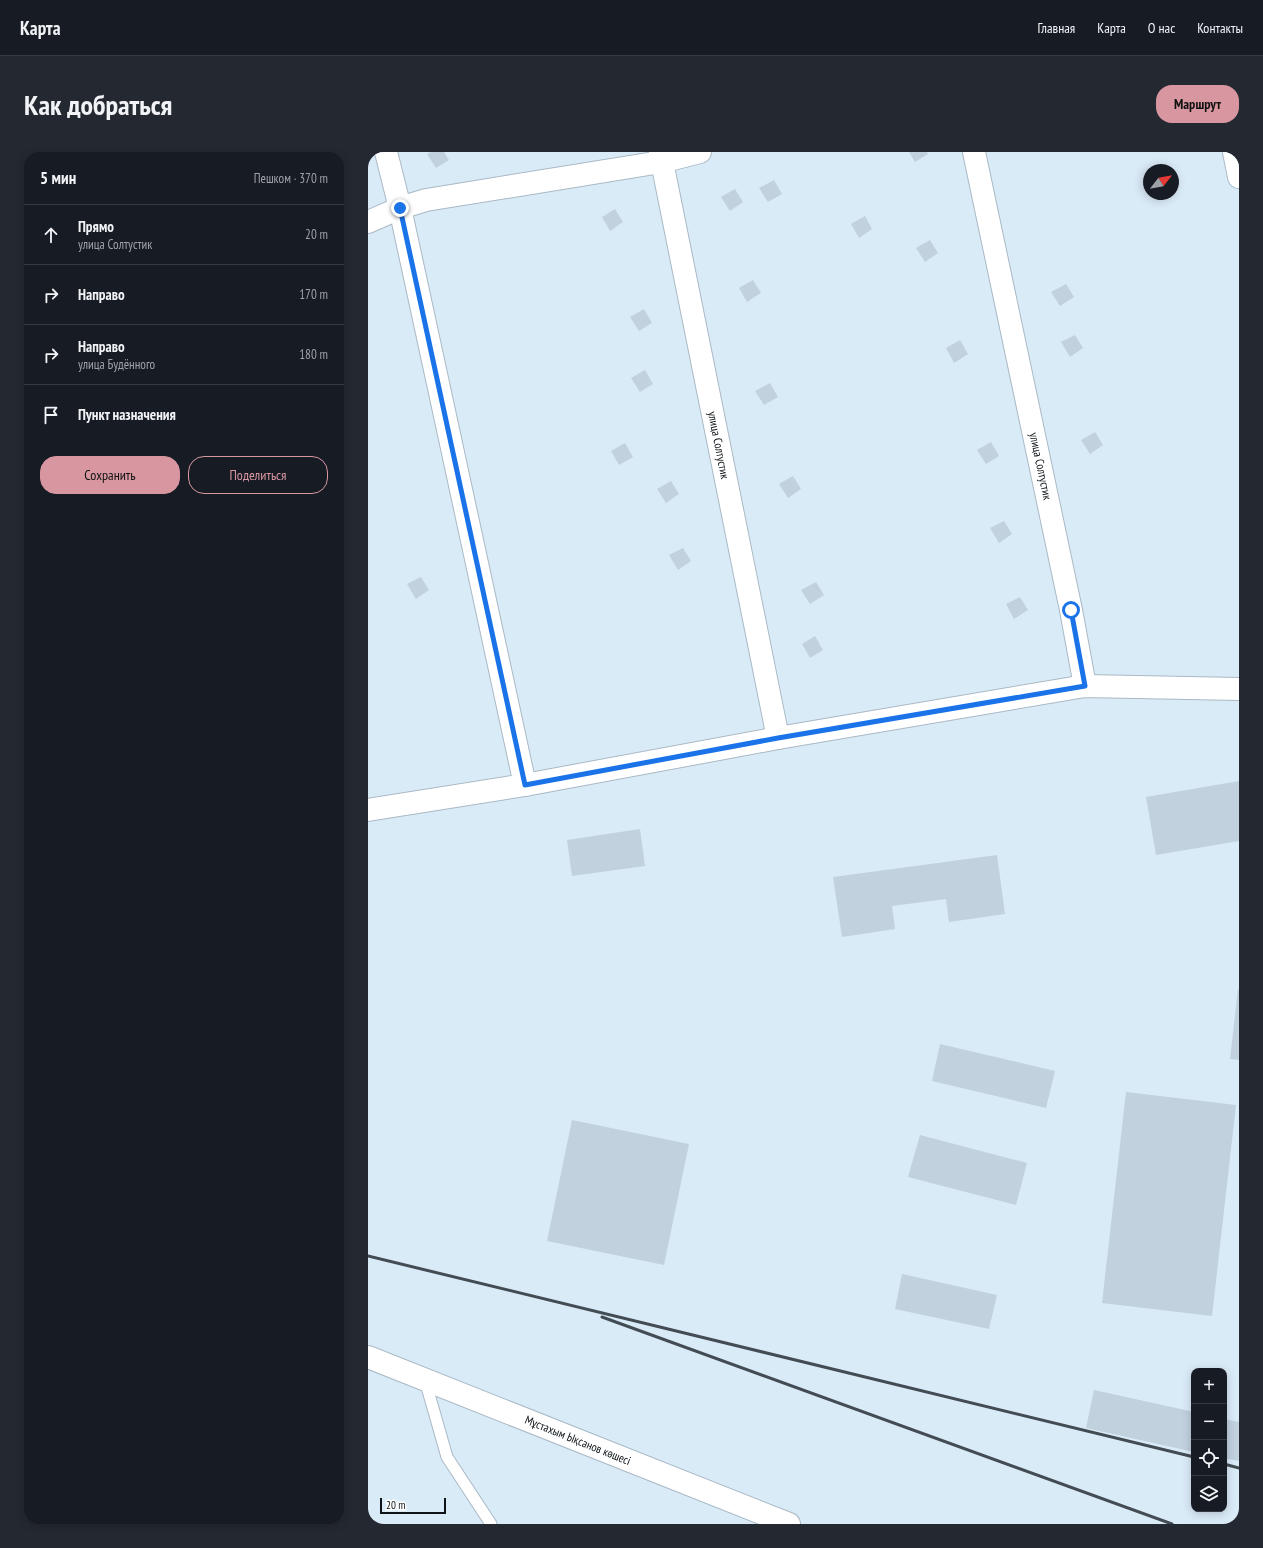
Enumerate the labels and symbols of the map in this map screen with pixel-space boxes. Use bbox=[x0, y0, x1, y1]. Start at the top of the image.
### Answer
north arrow bbox=[1143, 164, 1179, 200]
route end bbox=[391, 199, 409, 217]
street label: улица Солтустик bbox=[705, 410, 733, 480]
street label: улица Солтустик bbox=[1027, 431, 1056, 501]
route start bbox=[1062, 601, 1080, 619]
street label: Мұстахым Ықсанов көшесі bbox=[523, 1412, 633, 1468]
scale bar bbox=[380, 1496, 446, 1515]

